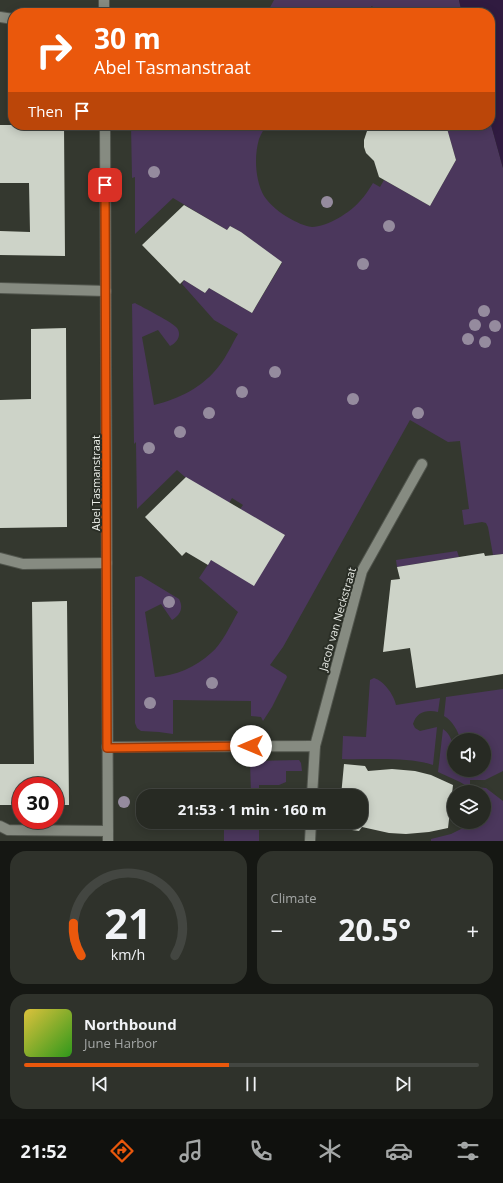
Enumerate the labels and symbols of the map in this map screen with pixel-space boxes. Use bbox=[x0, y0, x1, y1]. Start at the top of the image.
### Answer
pin bbox=[88, 168, 122, 202]
street label: Abel Tasmanstraat bbox=[88, 435, 103, 531]
street label: Jacob van Neckstraat bbox=[315, 565, 359, 673]
position arrow bbox=[230, 725, 272, 767]
speed limit sign: 30 bbox=[12, 777, 64, 829]

